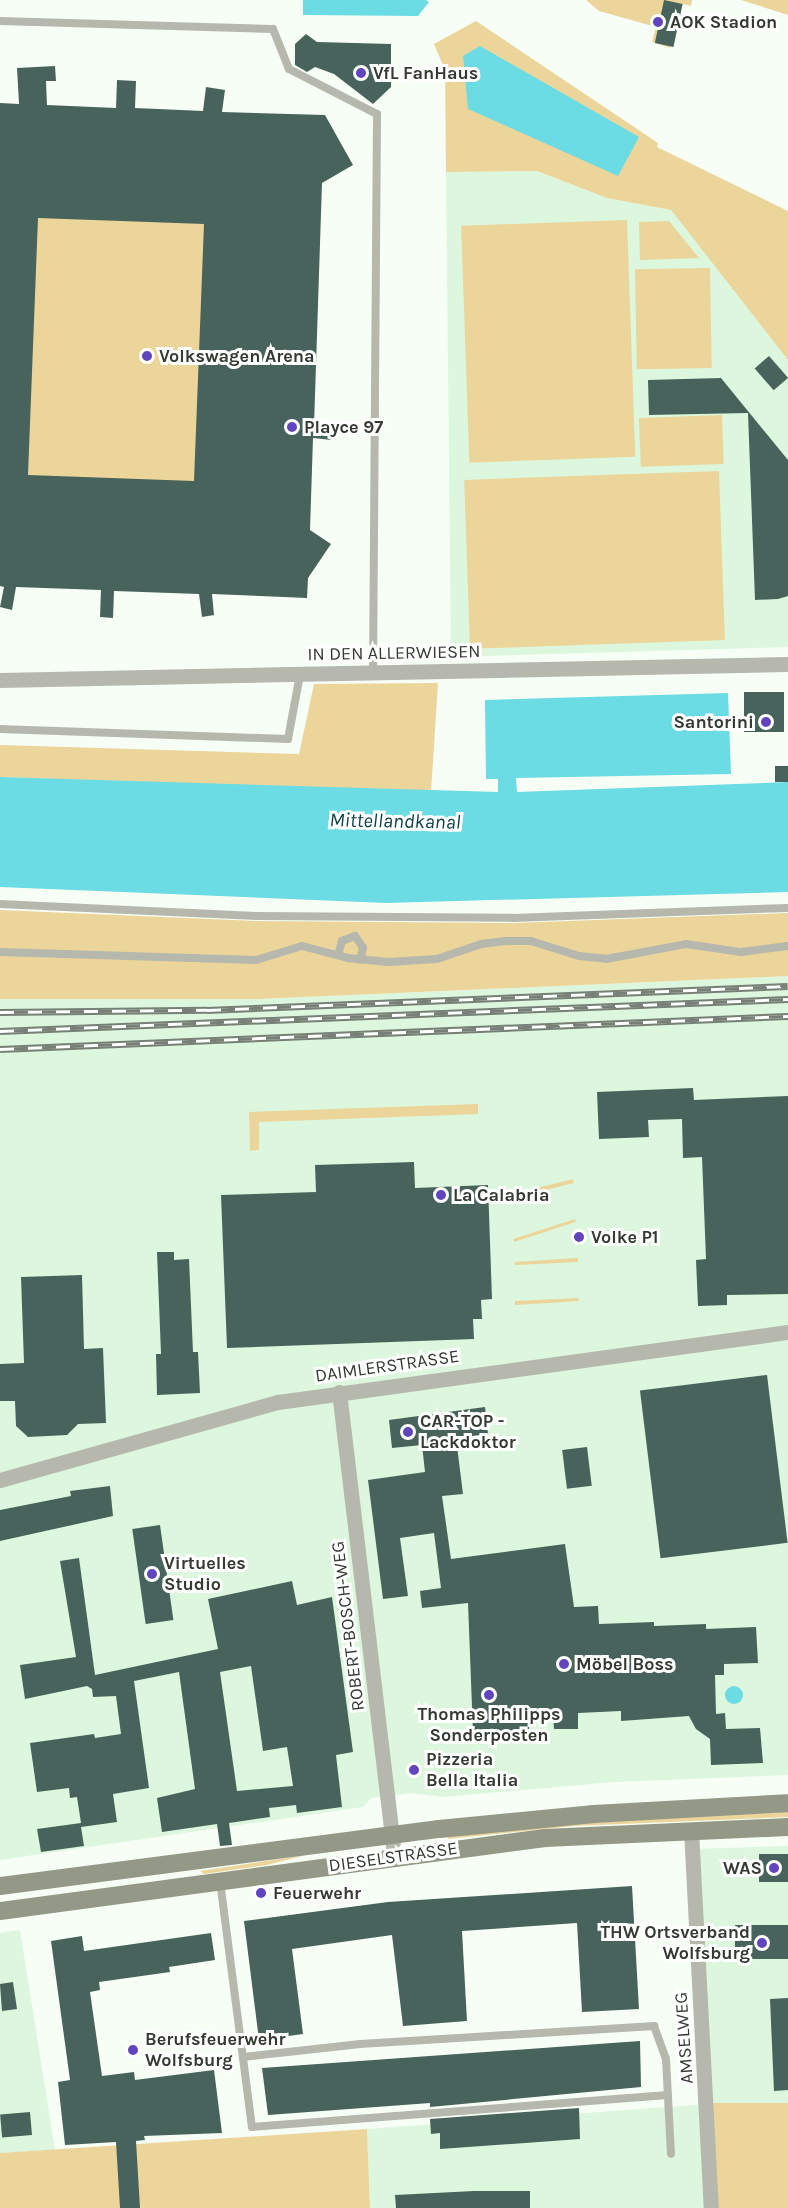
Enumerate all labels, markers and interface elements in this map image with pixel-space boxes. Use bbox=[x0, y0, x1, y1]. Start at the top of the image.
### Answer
place label: AOK Stadion bbox=[670, 11, 777, 33]
marker: AOK Stadion bbox=[651, 15, 665, 29]
place label: VfL FanHaus bbox=[373, 62, 478, 84]
marker: VfL FanHaus bbox=[354, 66, 368, 80]
place label: Volkswagen Arena bbox=[159, 345, 315, 367]
marker: Volkswagen Arena bbox=[140, 349, 154, 363]
place label: Playce 97 bbox=[304, 416, 383, 438]
marker: Playce 97 bbox=[285, 420, 299, 434]
street label: IN DEN ALLERWIESEN bbox=[307, 641, 481, 665]
place label: Santorini bbox=[673, 711, 754, 733]
marker: Santorini bbox=[759, 715, 773, 729]
water label: Mittellandkanal bbox=[329, 808, 461, 834]
place label: La Calabria bbox=[453, 1184, 549, 1206]
marker: La Calabria bbox=[434, 1188, 448, 1202]
place label: Volke P1 bbox=[591, 1226, 658, 1248]
marker: Volke P1 bbox=[572, 1230, 586, 1244]
street label: DAIMLERSTRASSE bbox=[314, 1345, 460, 1387]
place label: CAR-TOP - Lackdoktor bbox=[420, 1411, 516, 1454]
marker: CAR-TOP - Lackdoktor bbox=[401, 1425, 415, 1439]
street label: ROBERT-BOSCH-WEG bbox=[327, 1540, 369, 1712]
place label: Virtuelles Studio bbox=[164, 1553, 246, 1596]
marker: Virtuelles Studio bbox=[145, 1567, 159, 1581]
place label: Möbel Boss bbox=[576, 1653, 673, 1675]
marker: Möbel Boss bbox=[557, 1657, 571, 1671]
marker: Thomas Philipps Sonderposten bbox=[482, 1688, 496, 1702]
place label: Thomas Philipps Sonderposten bbox=[417, 1704, 561, 1746]
place label: Pizzeria Bella Italia bbox=[426, 1749, 518, 1792]
marker: Pizzeria Bella Italia bbox=[407, 1763, 421, 1777]
street label: DIESELSTRASSE bbox=[327, 1837, 459, 1877]
place label: WAS bbox=[723, 1857, 762, 1879]
marker: WAS bbox=[767, 1861, 781, 1875]
place label: Feuerwehr bbox=[273, 1882, 361, 1904]
marker: Feuerwehr bbox=[254, 1886, 268, 1900]
place label: THW Ortsverband Wolfsburg bbox=[600, 1922, 750, 1964]
marker: THW Ortsverband Wolfsburg bbox=[755, 1936, 769, 1950]
street label: AMSELWEG bbox=[670, 1991, 698, 2085]
place label: Berufsfeuerwehr Wolfsburg bbox=[145, 2029, 286, 2072]
marker: Berufsfeuerwehr Wolfsburg bbox=[126, 2043, 140, 2057]

